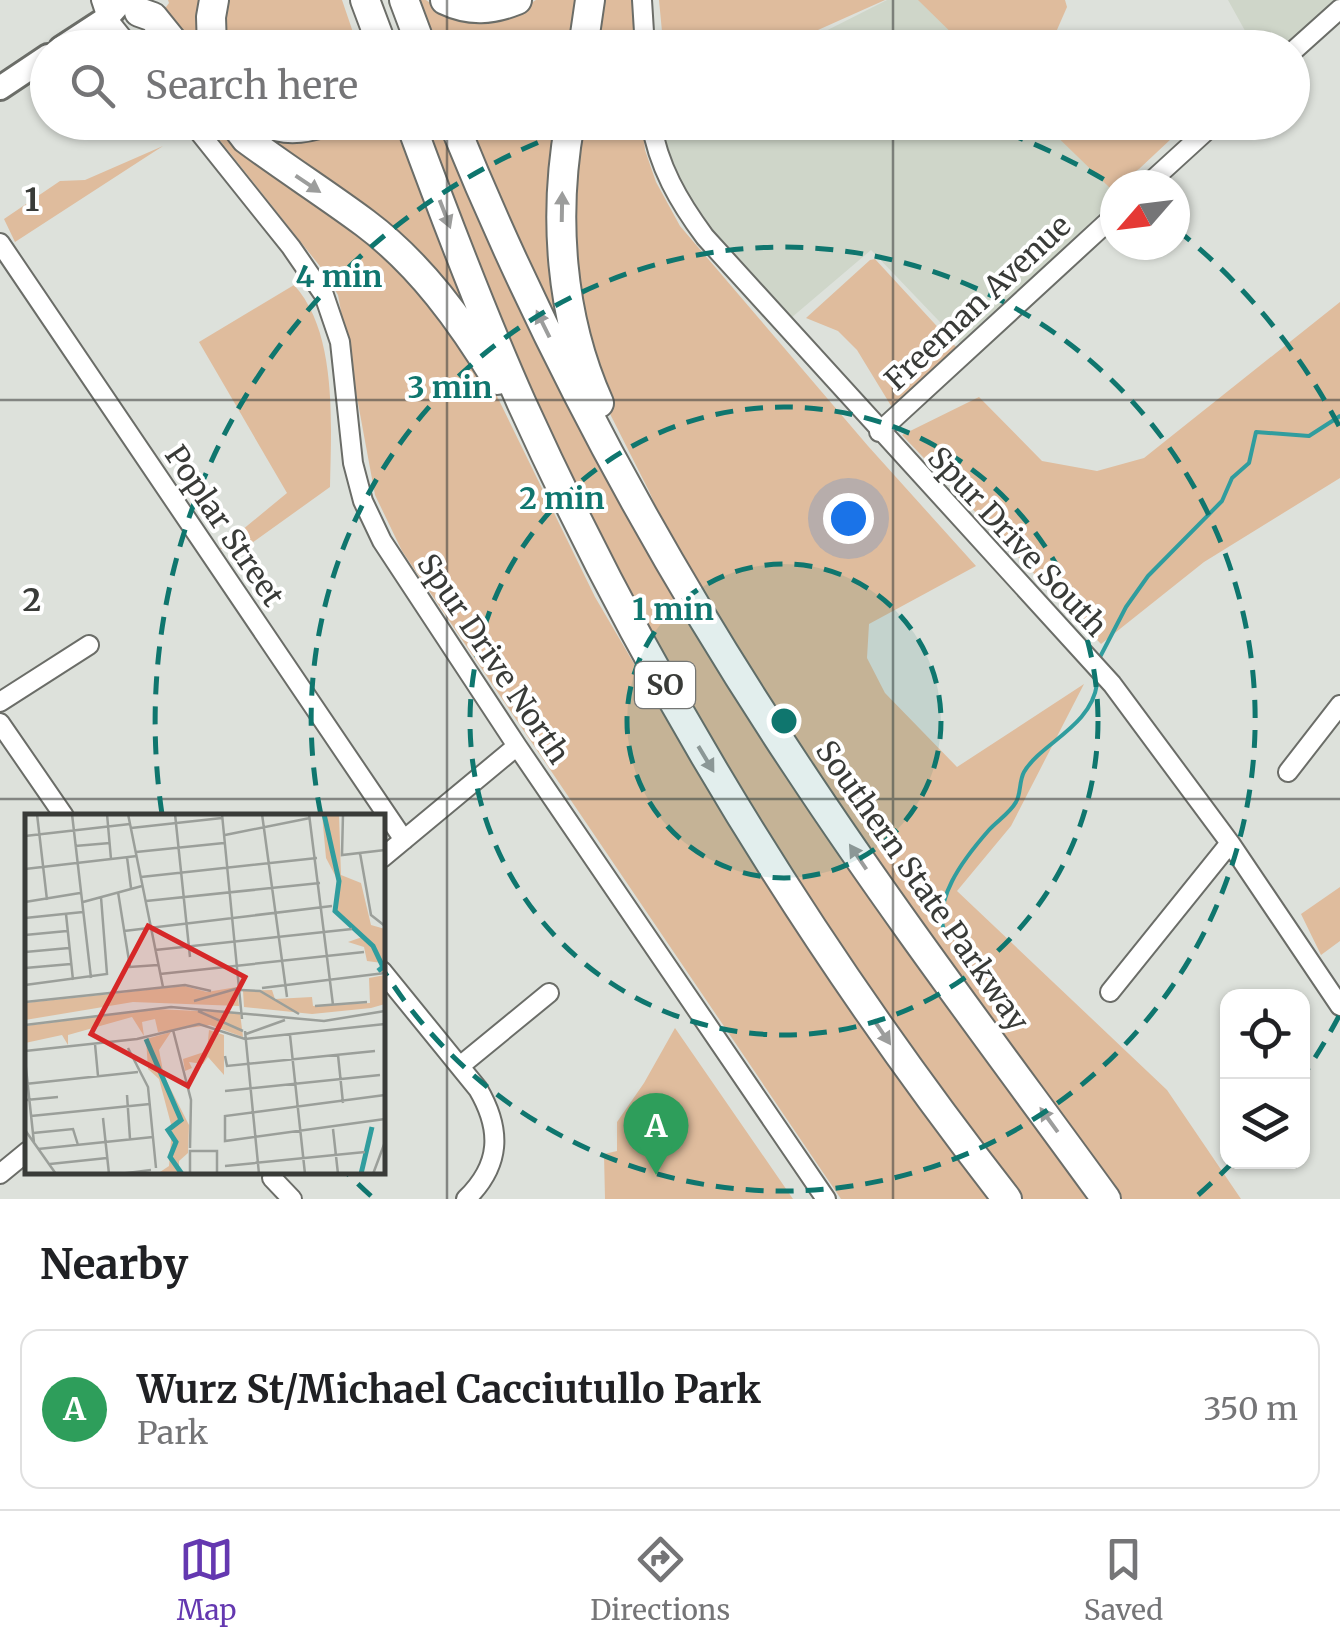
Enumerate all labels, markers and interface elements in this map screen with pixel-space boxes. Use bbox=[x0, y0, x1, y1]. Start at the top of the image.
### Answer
search box bbox=[30, 30, 1310, 140]
icon: search bbox=[65, 58, 120, 113]
text: Search here bbox=[145, 62, 358, 109]
north arrow bbox=[1100, 170, 1190, 260]
one-way arrow bbox=[294, 174, 321, 193]
text: 1 bbox=[25, 180, 40, 220]
one-way arrow bbox=[554, 191, 570, 223]
one-way arrow bbox=[437, 199, 453, 229]
street label: Freeman Avenue bbox=[877, 206, 1078, 398]
text: 4 min bbox=[296, 257, 382, 295]
one-way arrow bbox=[534, 309, 551, 338]
text: 3 min bbox=[408, 368, 492, 406]
street label: Poplar Street bbox=[157, 438, 293, 614]
street label: Spur Drive South bbox=[920, 439, 1115, 644]
text: 2 min bbox=[519, 479, 605, 517]
your location bbox=[823, 493, 874, 544]
street label: Spur Drive North bbox=[409, 546, 578, 771]
text: 2 bbox=[23, 580, 41, 620]
text: 1 min bbox=[632, 590, 714, 628]
road number: SO bbox=[635, 662, 695, 708]
centre of rings bbox=[766, 703, 802, 739]
street label: Southern State Parkway bbox=[808, 733, 1038, 1038]
one-way arrow bbox=[697, 744, 714, 773]
inset map bbox=[25, 814, 385, 1174]
one-way arrow bbox=[849, 843, 868, 870]
map controls bbox=[1220, 989, 1310, 1169]
button: locate bbox=[1220, 989, 1310, 1079]
one-way arrow bbox=[872, 1018, 891, 1045]
button: layers bbox=[1220, 1079, 1310, 1169]
pin: A bbox=[624, 1092, 688, 1175]
one-way arrow bbox=[1039, 1107, 1059, 1133]
text: Nearby bbox=[40, 1238, 188, 1290]
text: Wurz St/Michael Cacciutullo Park bbox=[137, 1366, 761, 1413]
text: A bbox=[63, 1389, 86, 1429]
text: 350 m bbox=[1203, 1389, 1298, 1429]
text: Park bbox=[137, 1413, 208, 1453]
tab: Map bbox=[177, 1532, 237, 1628]
tab: Directions bbox=[590, 1532, 730, 1628]
tab: Saved bbox=[1084, 1532, 1163, 1628]

